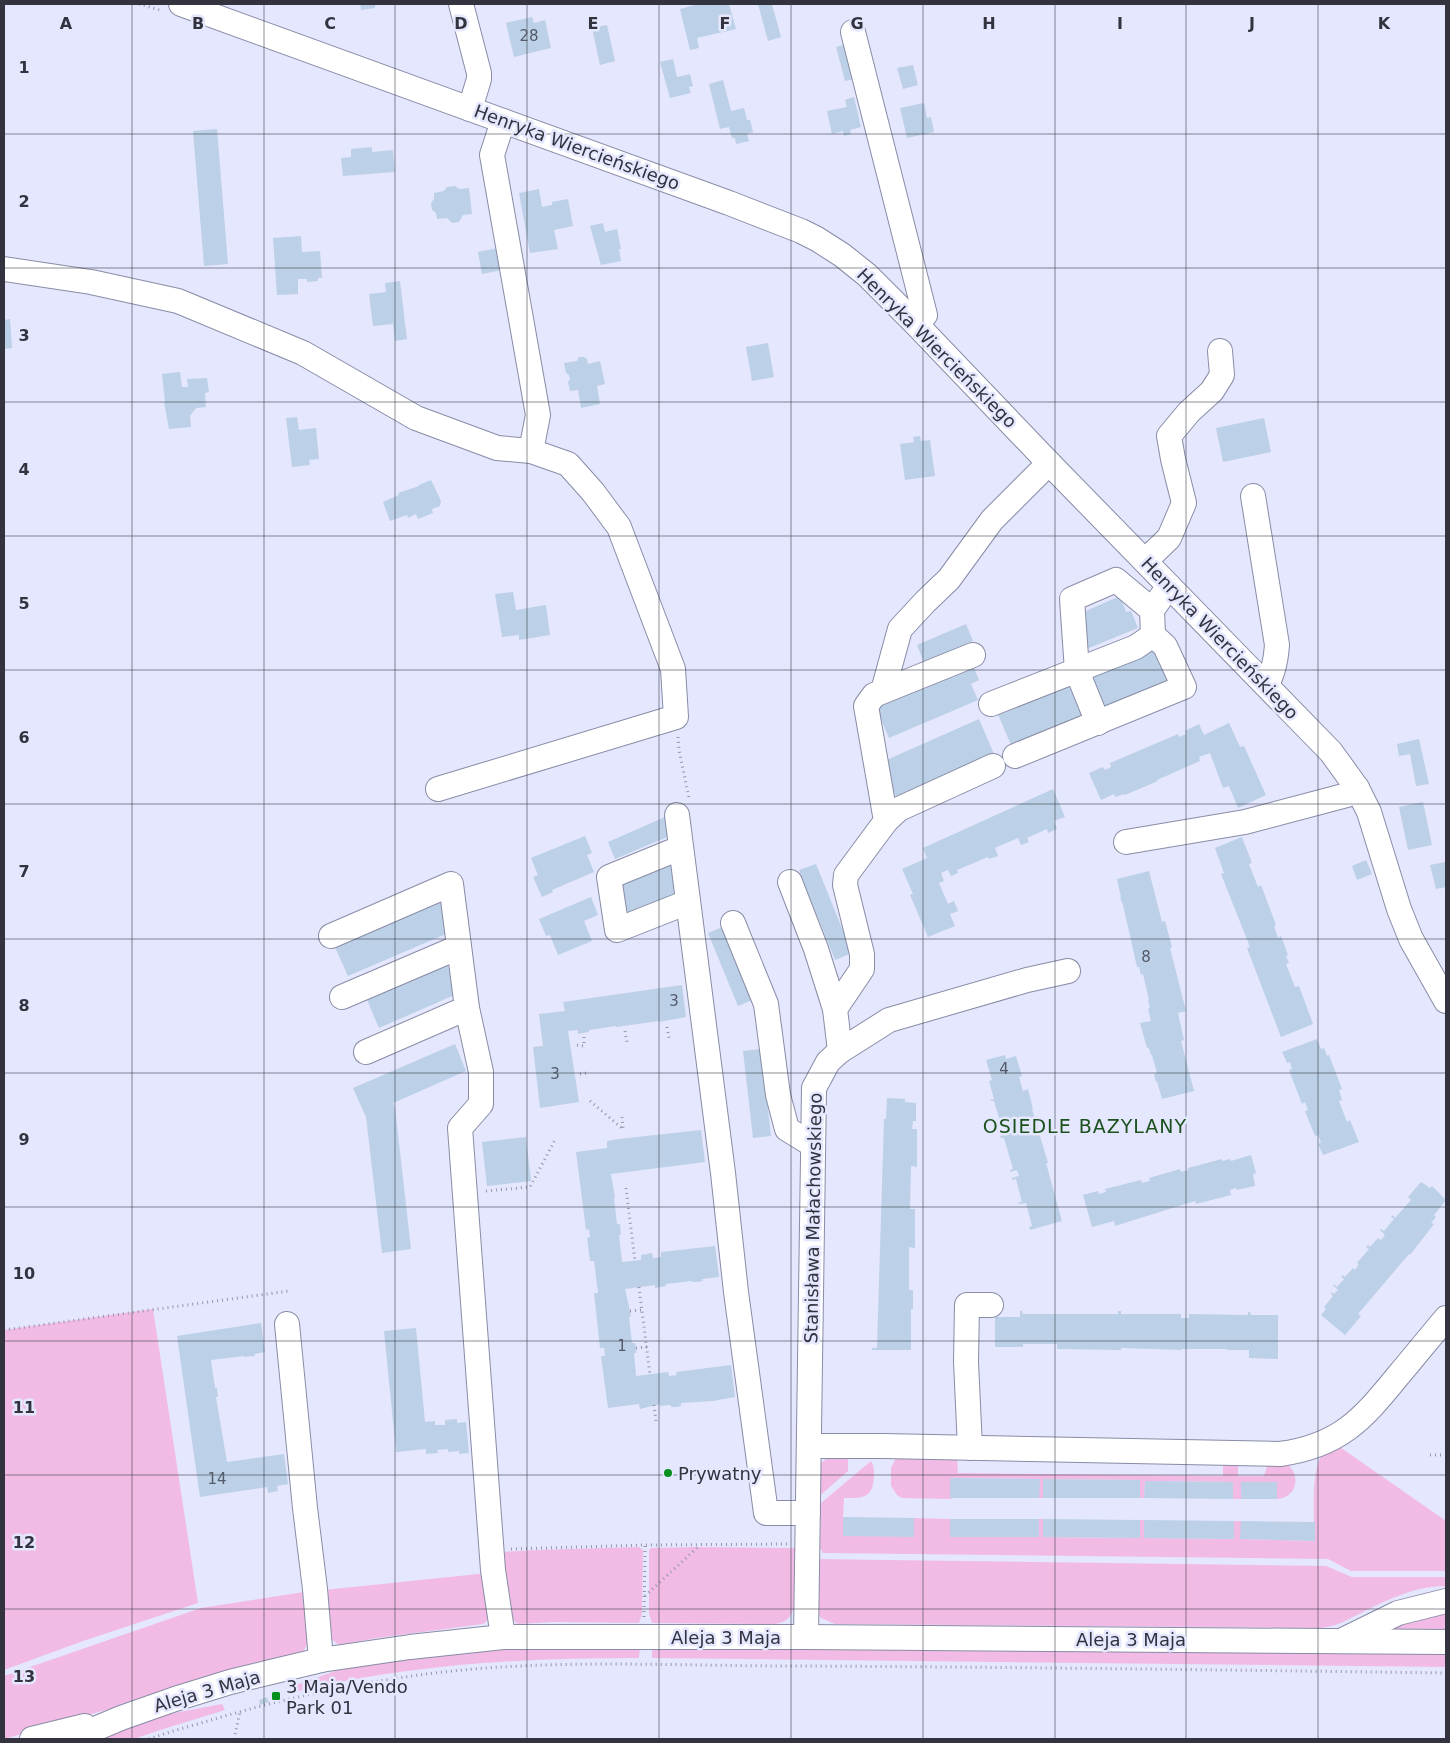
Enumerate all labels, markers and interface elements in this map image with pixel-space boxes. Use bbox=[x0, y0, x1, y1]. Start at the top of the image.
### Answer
text: A bbox=[60, 14, 73, 33]
text: B bbox=[192, 14, 204, 33]
text: C bbox=[324, 14, 336, 33]
text: D bbox=[454, 14, 468, 33]
text: E bbox=[588, 14, 598, 33]
text: F bbox=[720, 14, 730, 33]
text: G bbox=[850, 14, 864, 33]
text: H bbox=[982, 14, 996, 33]
text: I bbox=[1117, 14, 1123, 33]
text: J bbox=[1248, 14, 1255, 33]
text: K bbox=[1378, 14, 1391, 33]
house number: 28 bbox=[519, 27, 539, 45]
text: 1 bbox=[18, 58, 30, 77]
street label: Henryka Wiercieńskiego bbox=[471, 100, 683, 194]
text: 2 bbox=[18, 192, 30, 211]
street label: Henryka Wiercieńskiego bbox=[853, 264, 1021, 432]
text: 3 bbox=[18, 326, 30, 345]
text: 4 bbox=[18, 460, 30, 479]
street label: Henryka Wiercieńskiego bbox=[1137, 553, 1303, 723]
text: 5 bbox=[18, 594, 30, 613]
text: 6 bbox=[18, 728, 30, 747]
text: 7 bbox=[18, 862, 30, 881]
house number: 8 bbox=[1141, 948, 1151, 966]
house number: 3 bbox=[669, 992, 679, 1010]
text: 8 bbox=[18, 996, 30, 1015]
house number: 4 bbox=[999, 1060, 1009, 1078]
house number: 3 bbox=[550, 1065, 560, 1083]
street label: Stanisława Małachowskiego bbox=[800, 1092, 826, 1344]
district label: OSIEDLE BAZYLANY bbox=[983, 1115, 1187, 1137]
text: 9 bbox=[18, 1130, 30, 1149]
text: 10 bbox=[13, 1264, 35, 1283]
house number: 1 bbox=[617, 1337, 627, 1355]
text: 11 bbox=[13, 1398, 35, 1417]
place label: Prywatny bbox=[678, 1463, 762, 1484]
marker: Prywatny bbox=[662, 1467, 674, 1479]
house number: 14 bbox=[207, 1470, 227, 1488]
text: 12 bbox=[13, 1533, 35, 1552]
street label: Aleja 3 Maja bbox=[671, 1627, 781, 1648]
street label: Aleja 3 Maja bbox=[1076, 1629, 1186, 1650]
street label: Aleja 3 Maja bbox=[151, 1666, 263, 1716]
text: 13 bbox=[13, 1667, 35, 1686]
place label: 3 Maja/Vendo Park 01 bbox=[286, 1676, 408, 1718]
marker: 3 Maja/Vendo Park 01 bbox=[270, 1690, 282, 1702]

